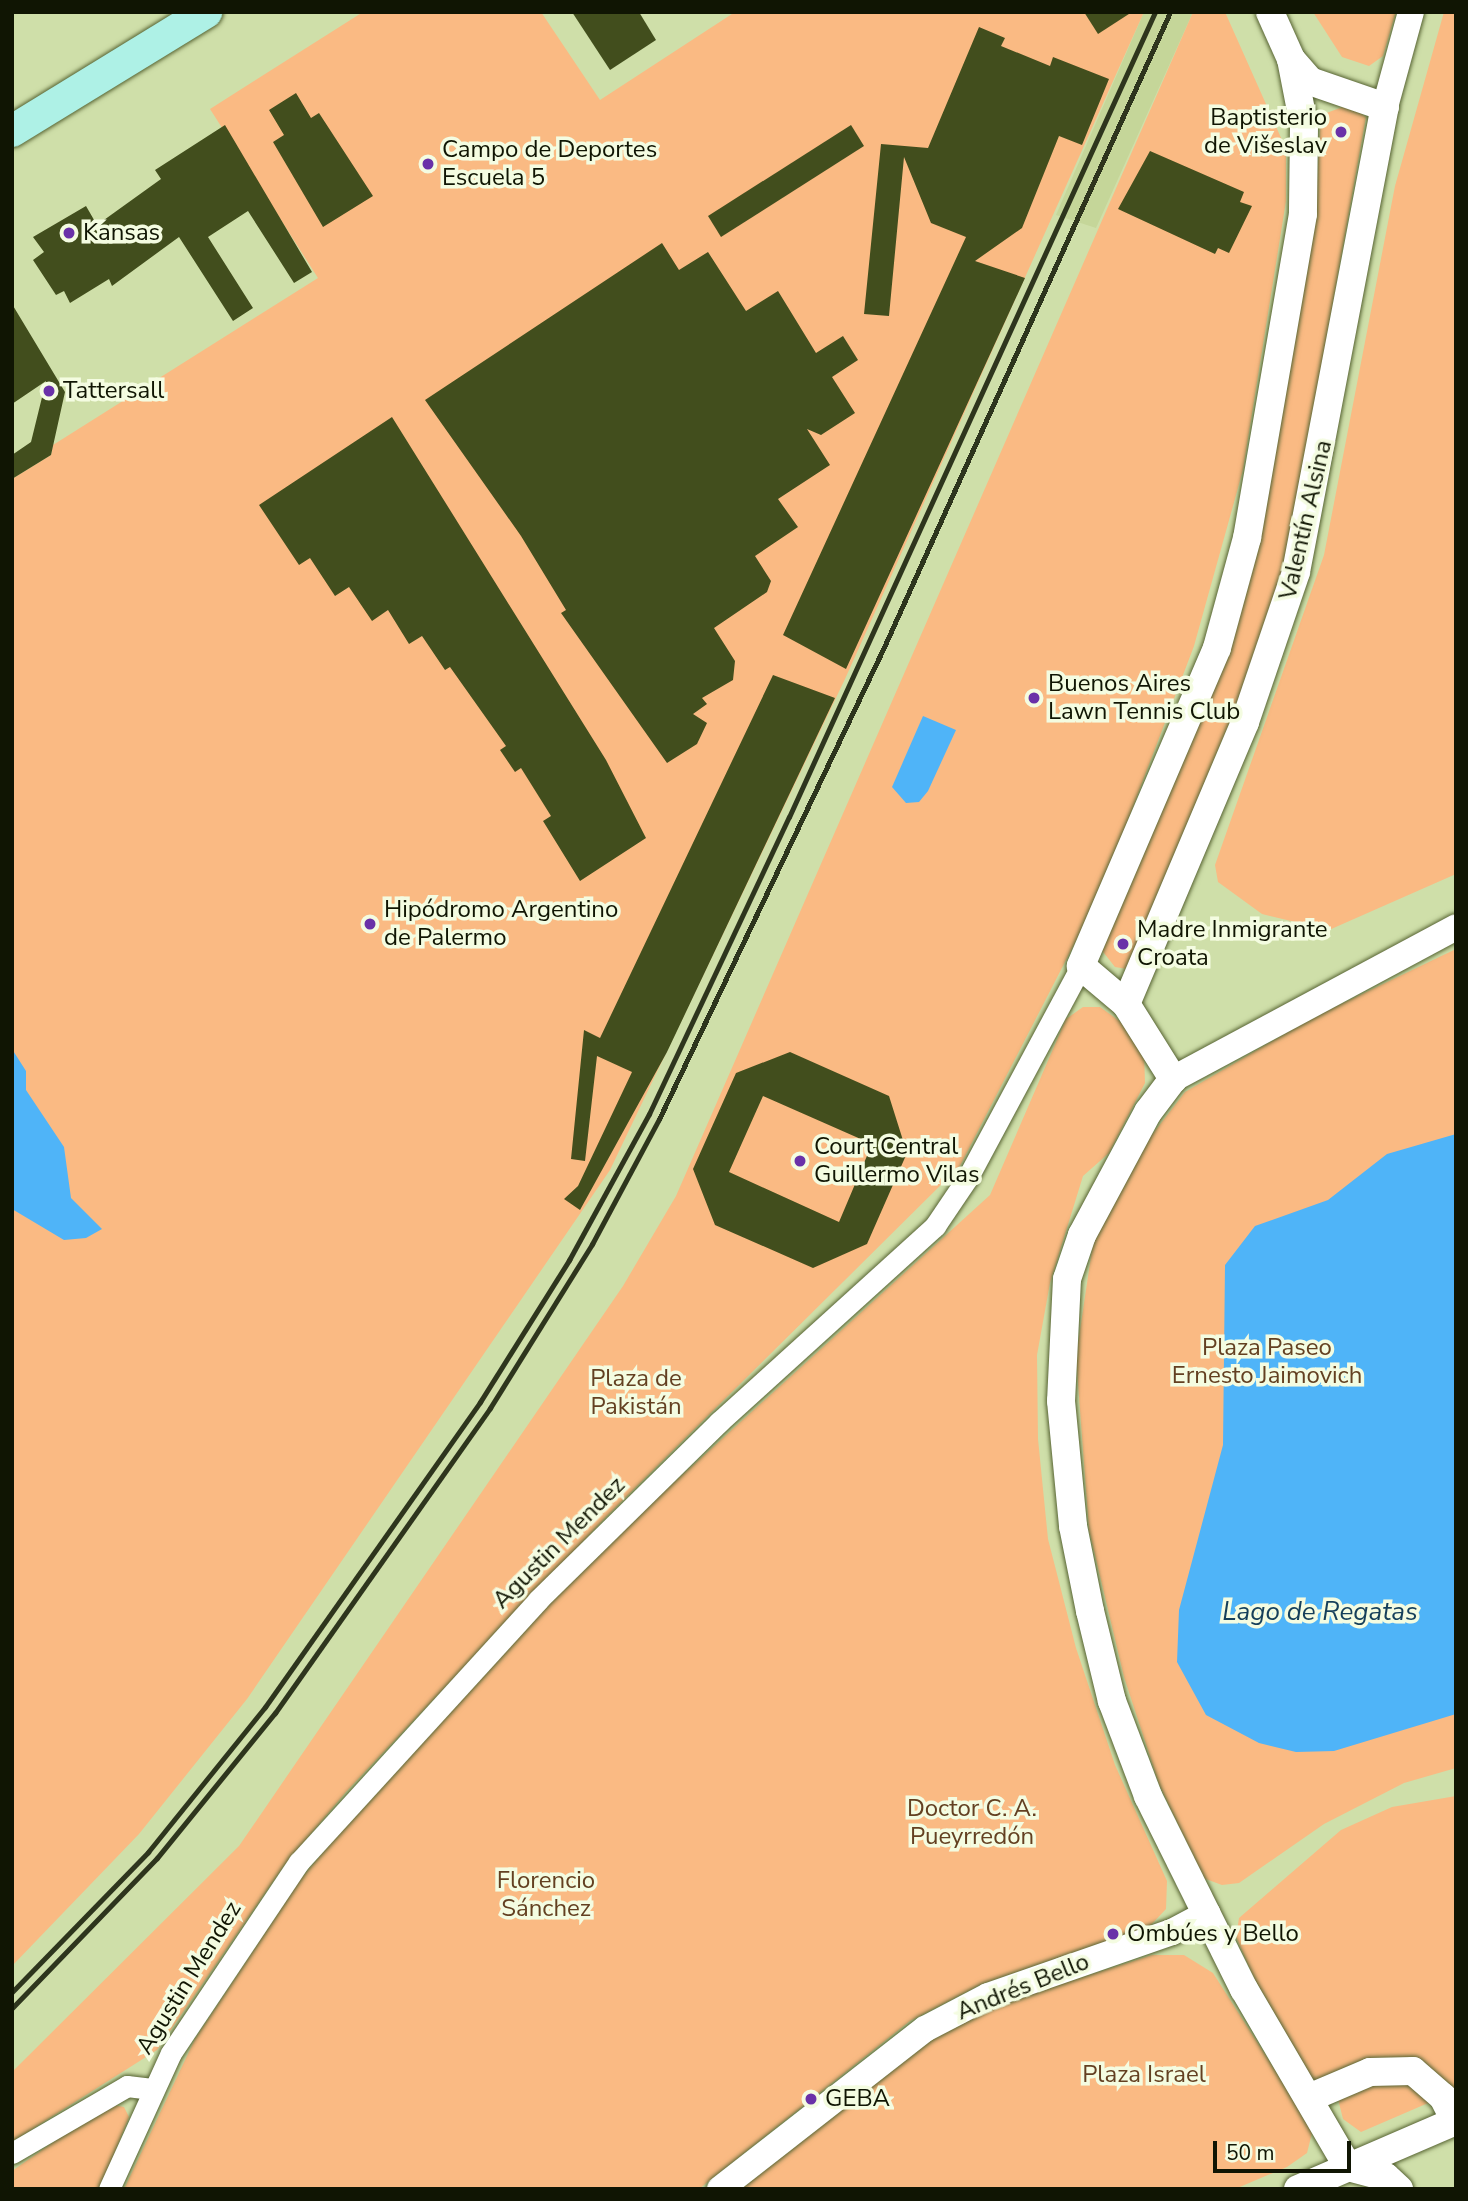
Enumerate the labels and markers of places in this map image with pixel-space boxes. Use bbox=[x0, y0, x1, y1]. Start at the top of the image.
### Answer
place label: Baptisterio de Višeslav bbox=[1204, 104, 1327, 160]
marker: Baptisterio de Višeslav bbox=[1333, 124, 1349, 140]
place label: Campo de Deportes Escuela 5 bbox=[442, 136, 657, 192]
marker: Campo de Deportes Escuela 5 bbox=[420, 156, 436, 172]
place label: Kansas bbox=[83, 219, 160, 247]
marker: Kansas bbox=[61, 225, 77, 241]
place label: Tattersall bbox=[63, 377, 164, 405]
marker: Tattersall bbox=[41, 383, 57, 399]
place label: Buenos Aires Lawn Tennis Club bbox=[1048, 670, 1240, 726]
marker: Buenos Aires Lawn Tennis Club bbox=[1026, 690, 1042, 706]
place label: Hipódromo Argentino de Palermo bbox=[384, 896, 618, 952]
marker: Hipódromo Argentino de Palermo bbox=[362, 916, 378, 932]
place label: Madre Inmigrante Croata bbox=[1137, 916, 1327, 972]
marker: Madre Inmigrante Croata bbox=[1115, 936, 1131, 952]
place label: Court Central Guillermo Vilas bbox=[814, 1133, 979, 1189]
marker: Court Central Guillermo Vilas bbox=[792, 1153, 808, 1169]
place label: Ombúes y Bello bbox=[1127, 1920, 1299, 1948]
marker: Ombúes y Bello bbox=[1105, 1926, 1121, 1942]
place label: GEBA bbox=[825, 2085, 890, 2113]
marker: GEBA bbox=[803, 2091, 819, 2107]

